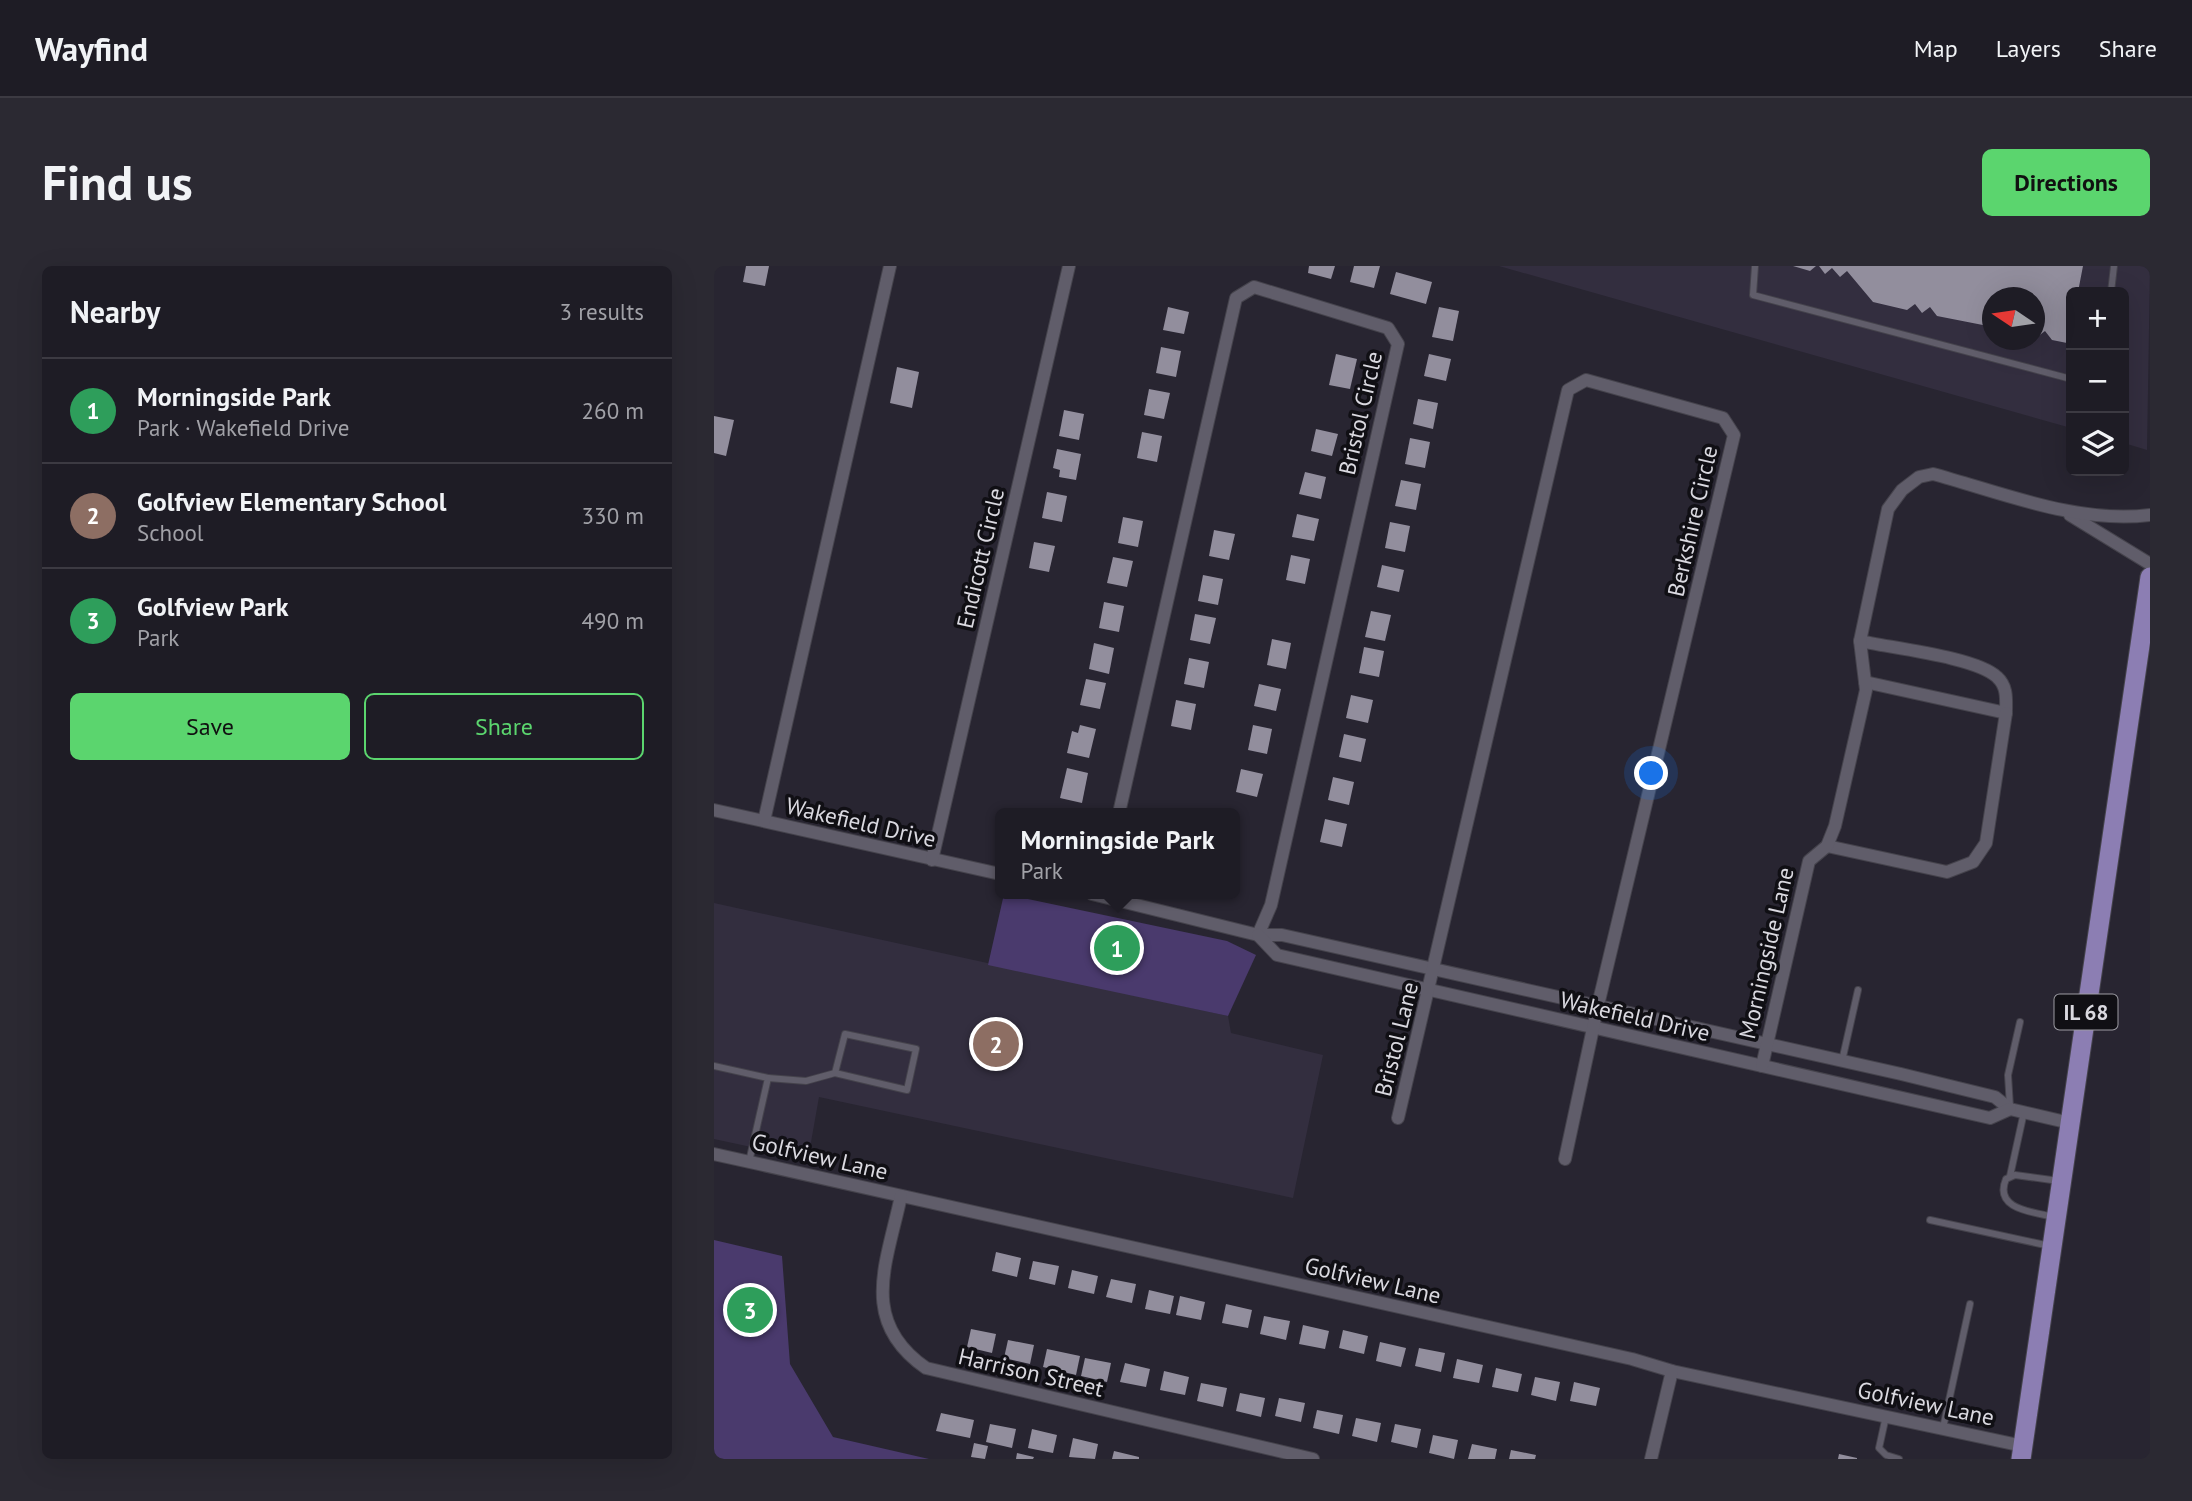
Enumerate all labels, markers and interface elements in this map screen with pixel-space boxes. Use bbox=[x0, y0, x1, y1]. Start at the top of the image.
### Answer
text: Wayfind bbox=[35, 27, 148, 70]
text: Map bbox=[1914, 33, 1958, 64]
text: Layers bbox=[1996, 33, 2061, 64]
text: Share bbox=[2099, 33, 2157, 64]
button: Directions bbox=[1982, 149, 2150, 216]
text: Find us bbox=[42, 150, 193, 214]
north arrow bbox=[1982, 287, 2045, 350]
map controls bbox=[2066, 287, 2129, 476]
button: + bbox=[2066, 287, 2129, 350]
text: Nearby bbox=[70, 292, 160, 331]
text: 3 results bbox=[560, 297, 644, 326]
street label: Bristol Circle bbox=[1332, 348, 1388, 478]
button: − bbox=[2066, 350, 2129, 413]
text: Morningside Park bbox=[137, 380, 331, 413]
text: 1 bbox=[86, 396, 100, 425]
text: 260 m bbox=[582, 396, 644, 425]
text: Park · Wakefield Drive bbox=[137, 413, 349, 442]
button: layers bbox=[2066, 413, 2129, 476]
street label: Berkshire Circle bbox=[1661, 443, 1723, 599]
text: Golfview Elementary School bbox=[137, 485, 446, 518]
street label: Endicott Circle bbox=[950, 485, 1010, 631]
text: 2 bbox=[86, 501, 100, 530]
text: 330 m bbox=[582, 501, 644, 530]
text: School bbox=[137, 518, 204, 547]
text: Golfview Park bbox=[137, 590, 289, 623]
text: 3 bbox=[86, 606, 100, 635]
text: 490 m bbox=[582, 606, 644, 635]
text: Park bbox=[137, 623, 179, 652]
button: Save bbox=[70, 693, 350, 760]
button: Share bbox=[364, 693, 644, 760]
your location bbox=[1634, 756, 1668, 790]
street label: Wakefield Drive bbox=[783, 791, 939, 853]
popup bbox=[995, 808, 1240, 899]
text: Morningside Park bbox=[1021, 823, 1214, 856]
text: Park bbox=[1021, 856, 1063, 885]
street label: Morningside Lane bbox=[1732, 864, 1800, 1042]
pin: 1 bbox=[1094, 922, 1140, 974]
street label: Bristol Lane bbox=[1368, 979, 1424, 1099]
street label: Wakefield Drive bbox=[1557, 985, 1713, 1047]
road number: IL 68 bbox=[2054, 994, 2118, 1030]
pin: 2 bbox=[973, 1018, 1019, 1070]
street label: Golfview Lane bbox=[749, 1126, 891, 1186]
street label: Golfview Lane bbox=[1302, 1250, 1444, 1310]
pin: 3 bbox=[727, 1284, 773, 1336]
street label: Harrison Street bbox=[956, 1341, 1107, 1403]
street label: Golfview Lane bbox=[1855, 1374, 1997, 1432]

